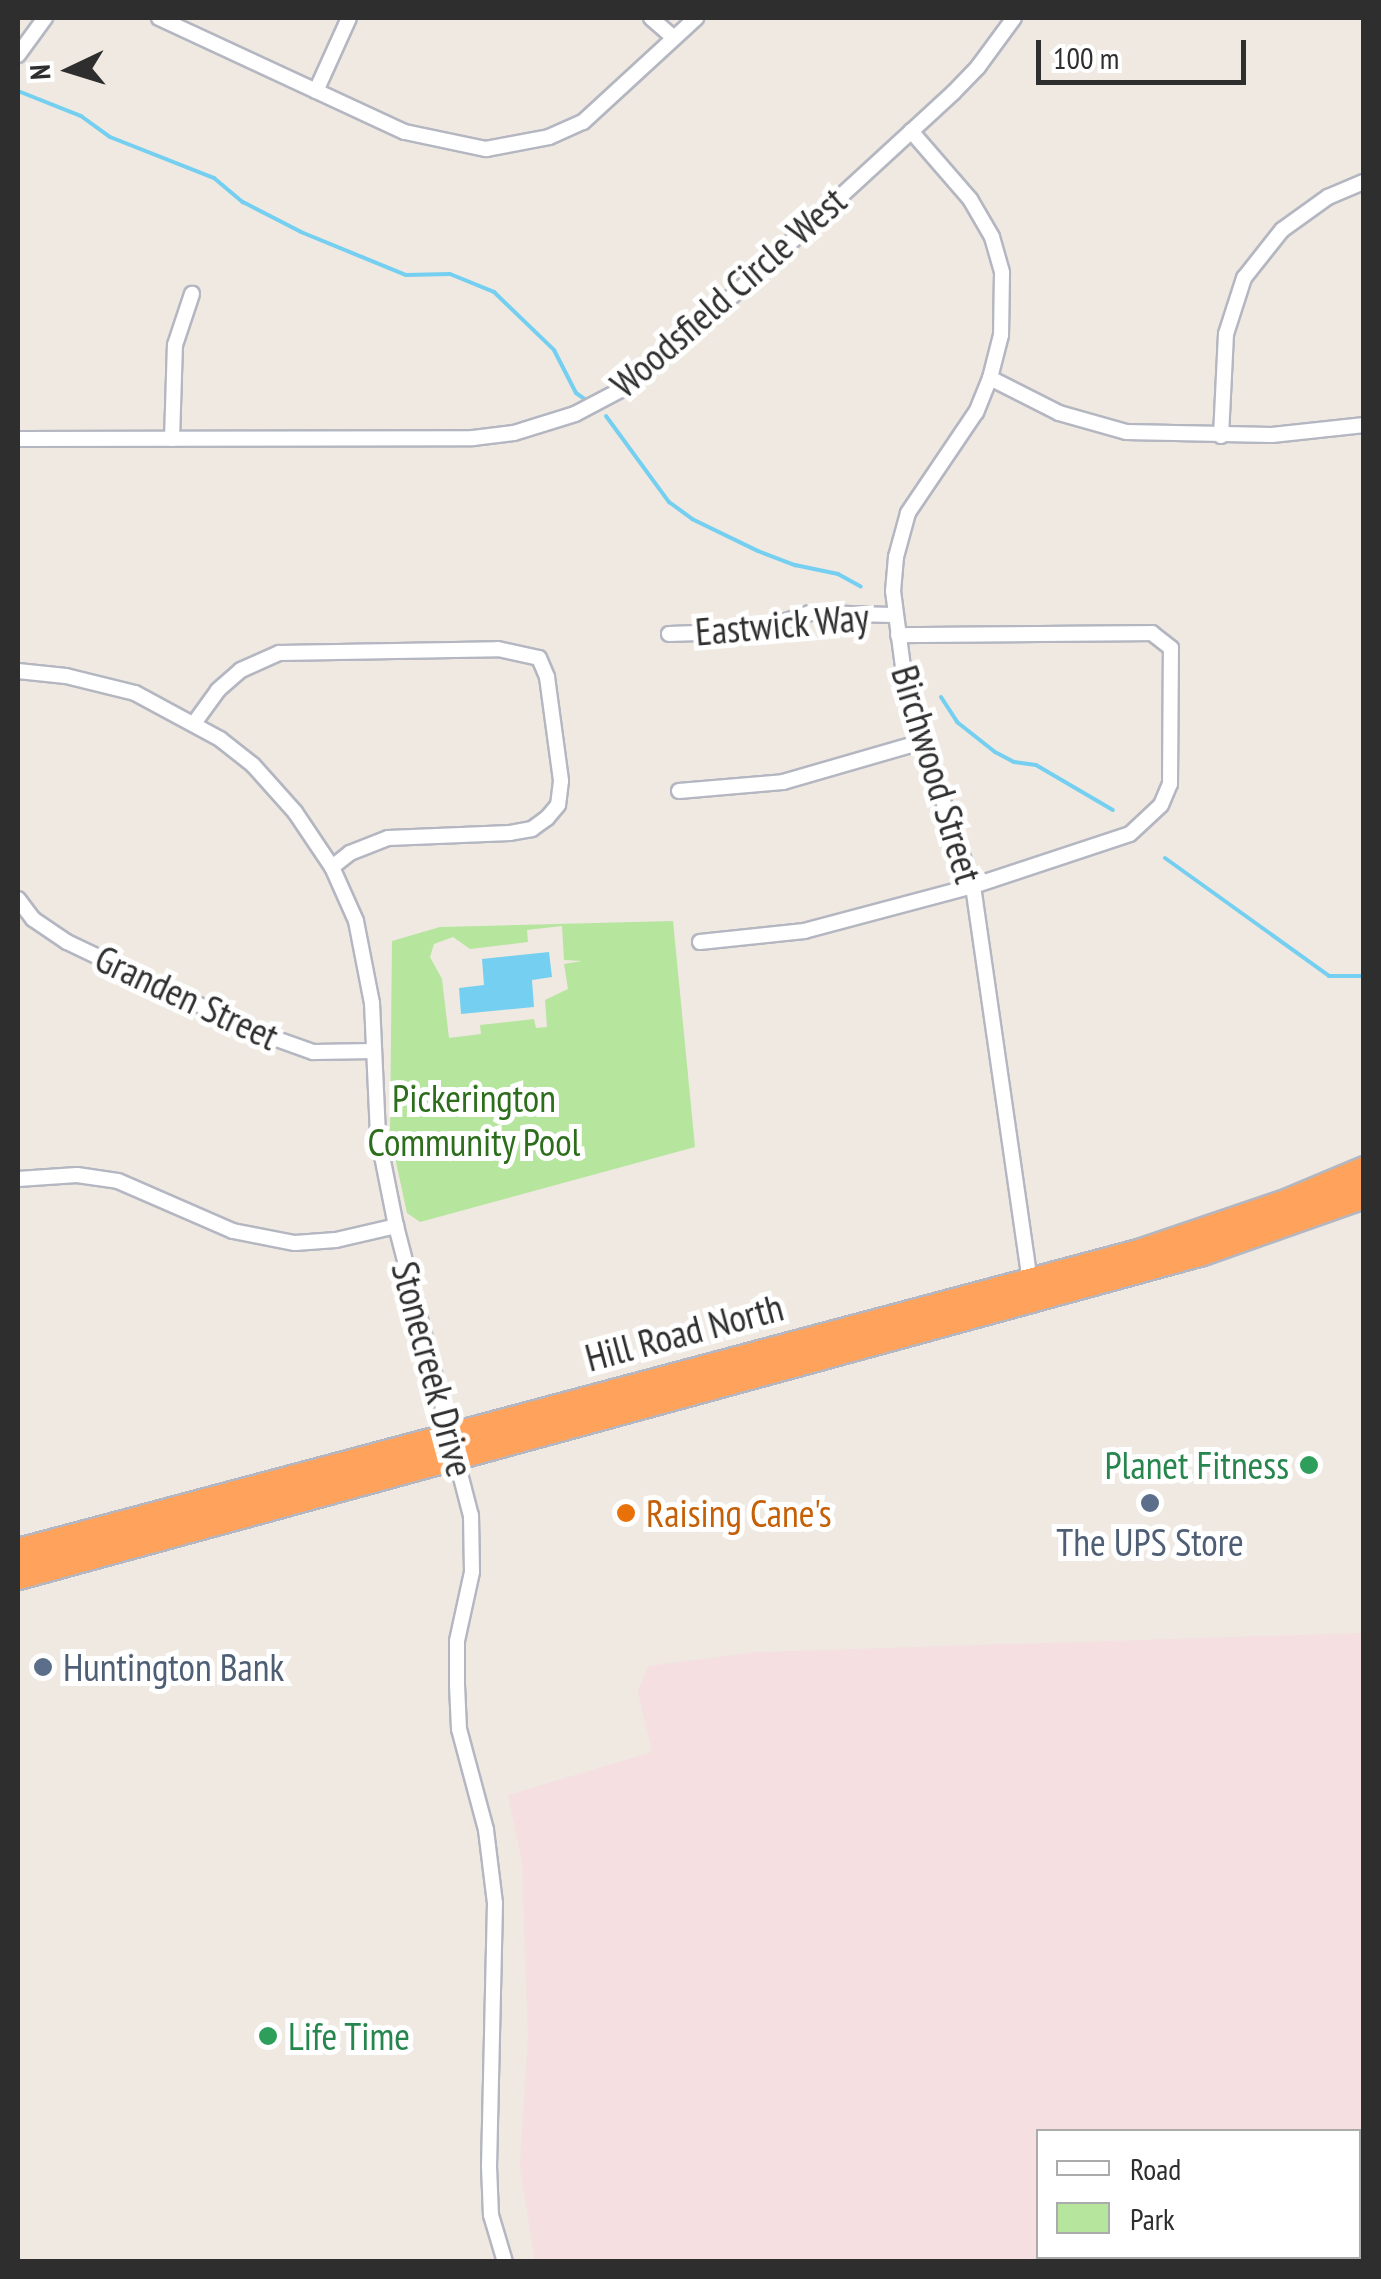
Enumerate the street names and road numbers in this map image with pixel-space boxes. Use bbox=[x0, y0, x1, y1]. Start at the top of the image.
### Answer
street label: Woodsfield Circle West bbox=[601, 177, 855, 407]
street label: Eastwick Way bbox=[693, 594, 871, 654]
street label: Birchwood Street bbox=[882, 660, 992, 888]
street label: Granden Street bbox=[88, 935, 286, 1059]
street label: Stonecreek Drive bbox=[382, 1256, 484, 1482]
street label: Hill Road North bbox=[580, 1284, 788, 1380]

